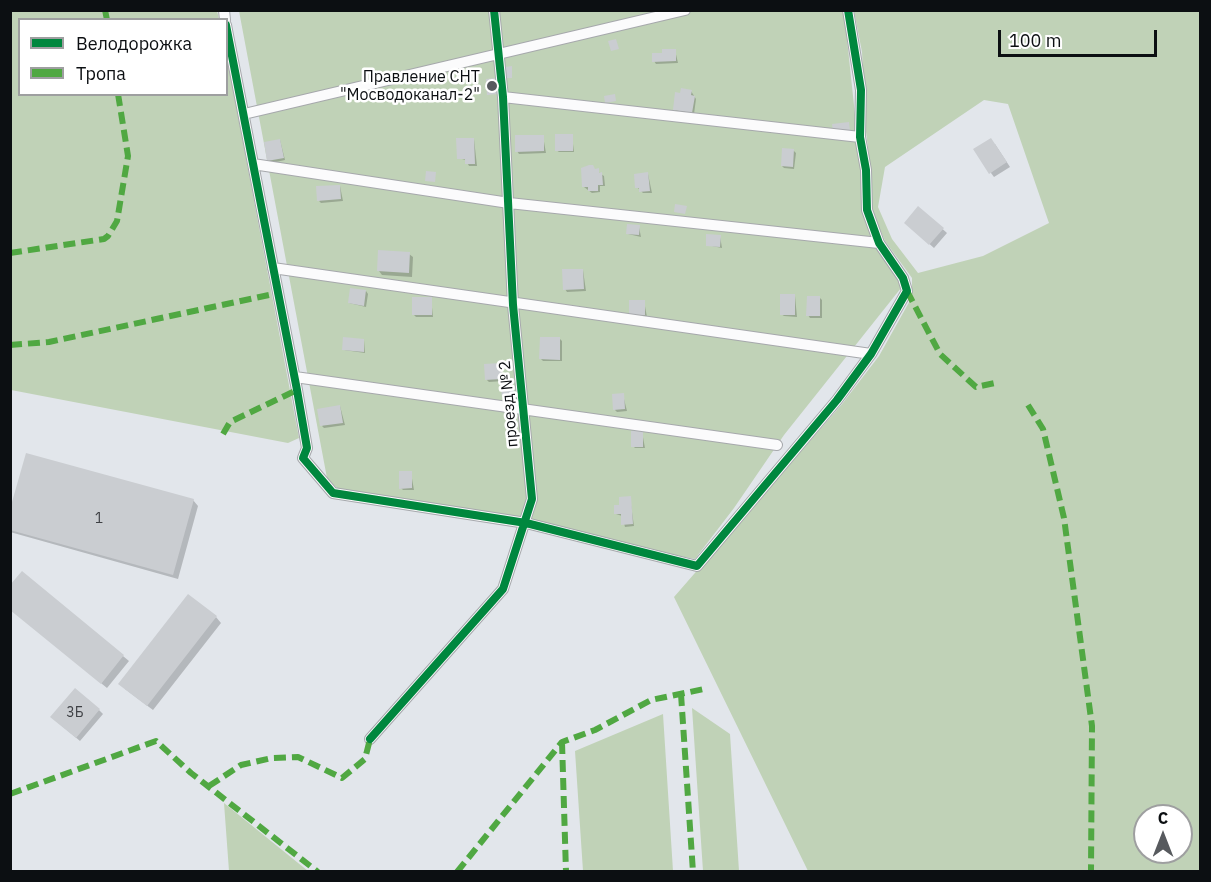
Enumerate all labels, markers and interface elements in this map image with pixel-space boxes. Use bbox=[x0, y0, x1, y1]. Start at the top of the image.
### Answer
legend bbox=[18, 18, 228, 96]
scale bar bbox=[1001, 18, 1160, 56]
text: 100 m bbox=[1009, 29, 1061, 52]
text: Велодорожка bbox=[76, 32, 192, 55]
text: Тропа bbox=[76, 62, 126, 85]
place label: Правление СНТ "Мосводоканал-2" bbox=[340, 67, 480, 105]
marker: Правление СНТ "Мосводоканал-2" bbox=[485, 79, 499, 93]
street label: проезд № 2 bbox=[496, 360, 522, 448]
house number: 1 bbox=[95, 511, 103, 527]
house number: 3Б bbox=[66, 705, 84, 721]
north arrow bbox=[1133, 804, 1193, 864]
text: С bbox=[1158, 808, 1168, 828]

